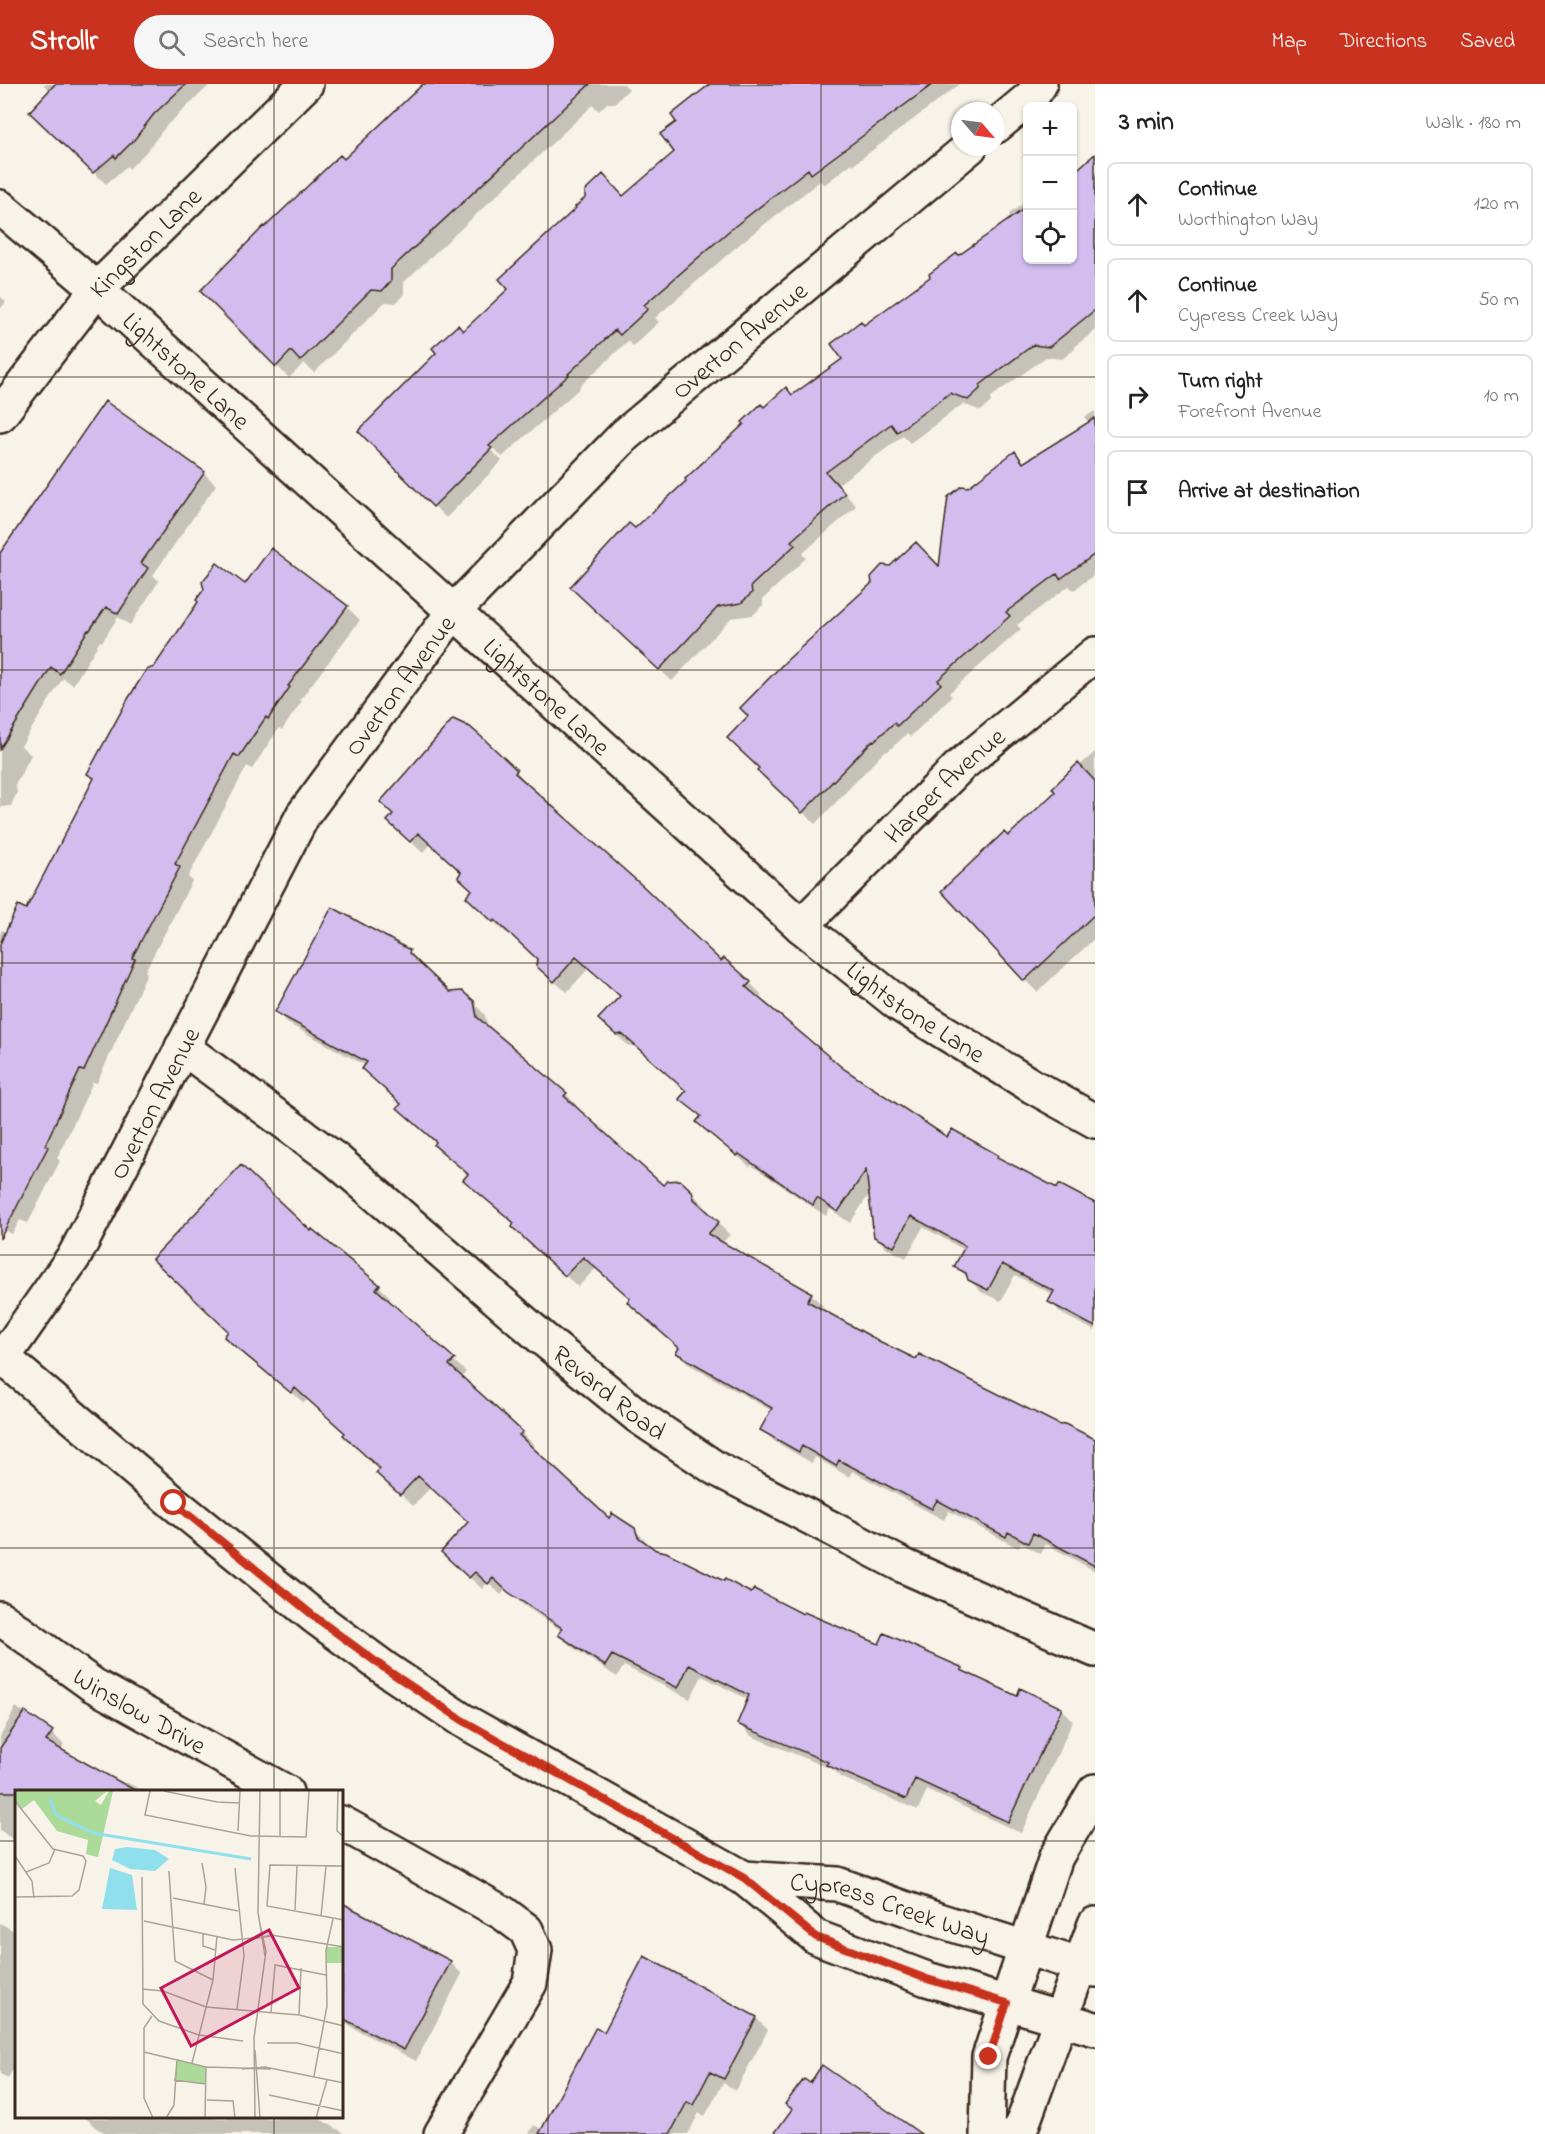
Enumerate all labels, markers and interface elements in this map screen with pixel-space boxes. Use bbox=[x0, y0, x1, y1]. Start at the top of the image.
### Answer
search box bbox=[134, 15, 554, 69]
text: Strollr bbox=[30, 22, 98, 63]
icon: search bbox=[155, 26, 188, 59]
text: Search here bbox=[203, 26, 308, 58]
text: Map bbox=[1271, 27, 1307, 57]
text: Directions bbox=[1340, 27, 1427, 57]
text: Saved bbox=[1460, 27, 1515, 57]
north arrow bbox=[951, 102, 1005, 156]
map controls bbox=[1023, 102, 1077, 264]
button: + bbox=[1023, 102, 1077, 156]
text: 3 min bbox=[1119, 104, 1174, 142]
text: Walk · 180 m bbox=[1425, 109, 1521, 138]
button: − bbox=[1023, 156, 1077, 210]
text: Continue bbox=[1178, 174, 1257, 206]
street label: Kingston Lane bbox=[82, 180, 212, 309]
icon: ahead bbox=[1121, 188, 1154, 221]
text: 120 m bbox=[1474, 190, 1519, 219]
text: Worthington Way bbox=[1178, 206, 1318, 235]
button: locate bbox=[1023, 210, 1077, 264]
text: Continue bbox=[1178, 270, 1257, 302]
street label: Overton Avenue bbox=[665, 274, 818, 410]
icon: ahead bbox=[1121, 284, 1154, 317]
text: 50 m bbox=[1478, 286, 1519, 315]
text: Cypress Creek Way bbox=[1178, 302, 1338, 331]
street label: Lightstone Lane bbox=[112, 304, 257, 441]
text: Turn right bbox=[1178, 366, 1263, 398]
icon: right bbox=[1121, 380, 1154, 413]
text: 10 m bbox=[1483, 382, 1519, 411]
text: Forefront Avenue bbox=[1178, 398, 1321, 427]
icon: arrive bbox=[1121, 476, 1154, 509]
text: Arrive at destination bbox=[1178, 476, 1360, 508]
street label: Overton Avenue bbox=[337, 608, 467, 765]
street label: Lightstone Lane bbox=[473, 630, 618, 767]
street label: Harper Avenue bbox=[877, 720, 1015, 854]
street label: Lightstone Lane bbox=[837, 953, 992, 1075]
street label: Overton Avenue bbox=[101, 1021, 212, 1187]
street label: Revard Road bbox=[543, 1337, 673, 1452]
route start bbox=[160, 1489, 186, 1515]
street label: Winslow Drive bbox=[63, 1660, 212, 1766]
inset map bbox=[15, 1790, 344, 2119]
street label: Cypress Creek Way bbox=[789, 1865, 994, 1957]
route end bbox=[975, 2043, 1001, 2069]

